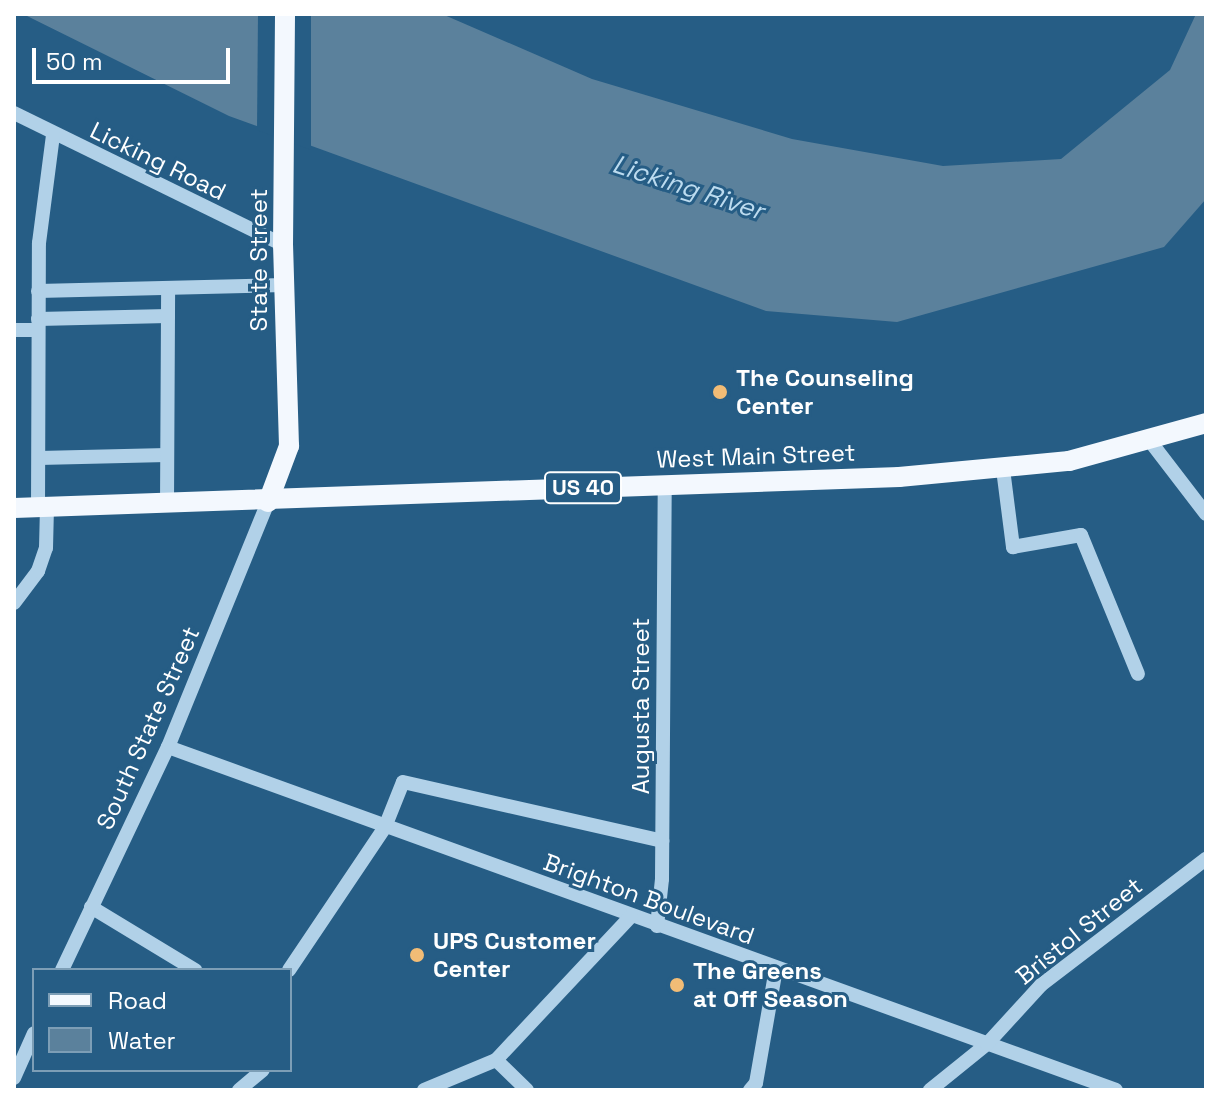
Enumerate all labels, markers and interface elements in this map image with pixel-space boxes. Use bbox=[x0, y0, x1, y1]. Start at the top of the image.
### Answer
scale bar bbox=[36, 32, 234, 82]
text: 50 m bbox=[46, 46, 103, 77]
street label: Licking Road bbox=[85, 116, 231, 206]
water label: Licking River bbox=[608, 149, 768, 227]
street label: State Street bbox=[245, 188, 273, 332]
place label: The Counseling Center bbox=[736, 364, 914, 420]
marker: The Counseling Center bbox=[711, 383, 729, 401]
street label: West Main Street bbox=[656, 438, 856, 474]
road number: US 40 bbox=[543, 470, 623, 506]
street label: Augusta Street bbox=[627, 618, 655, 794]
street label: South State Street bbox=[90, 622, 206, 834]
street label: Brighton Boulevard bbox=[540, 847, 758, 951]
street label: Bristol Street bbox=[1010, 871, 1148, 991]
place label: UPS Customer Center bbox=[433, 927, 596, 983]
marker: UPS Customer Center bbox=[408, 946, 426, 964]
place label: The Greens at Off Season bbox=[693, 957, 848, 1013]
legend bbox=[32, 968, 292, 1072]
marker: The Greens at Off Season bbox=[668, 976, 686, 994]
text: Road bbox=[108, 985, 167, 1016]
text: Water bbox=[108, 1025, 176, 1056]

